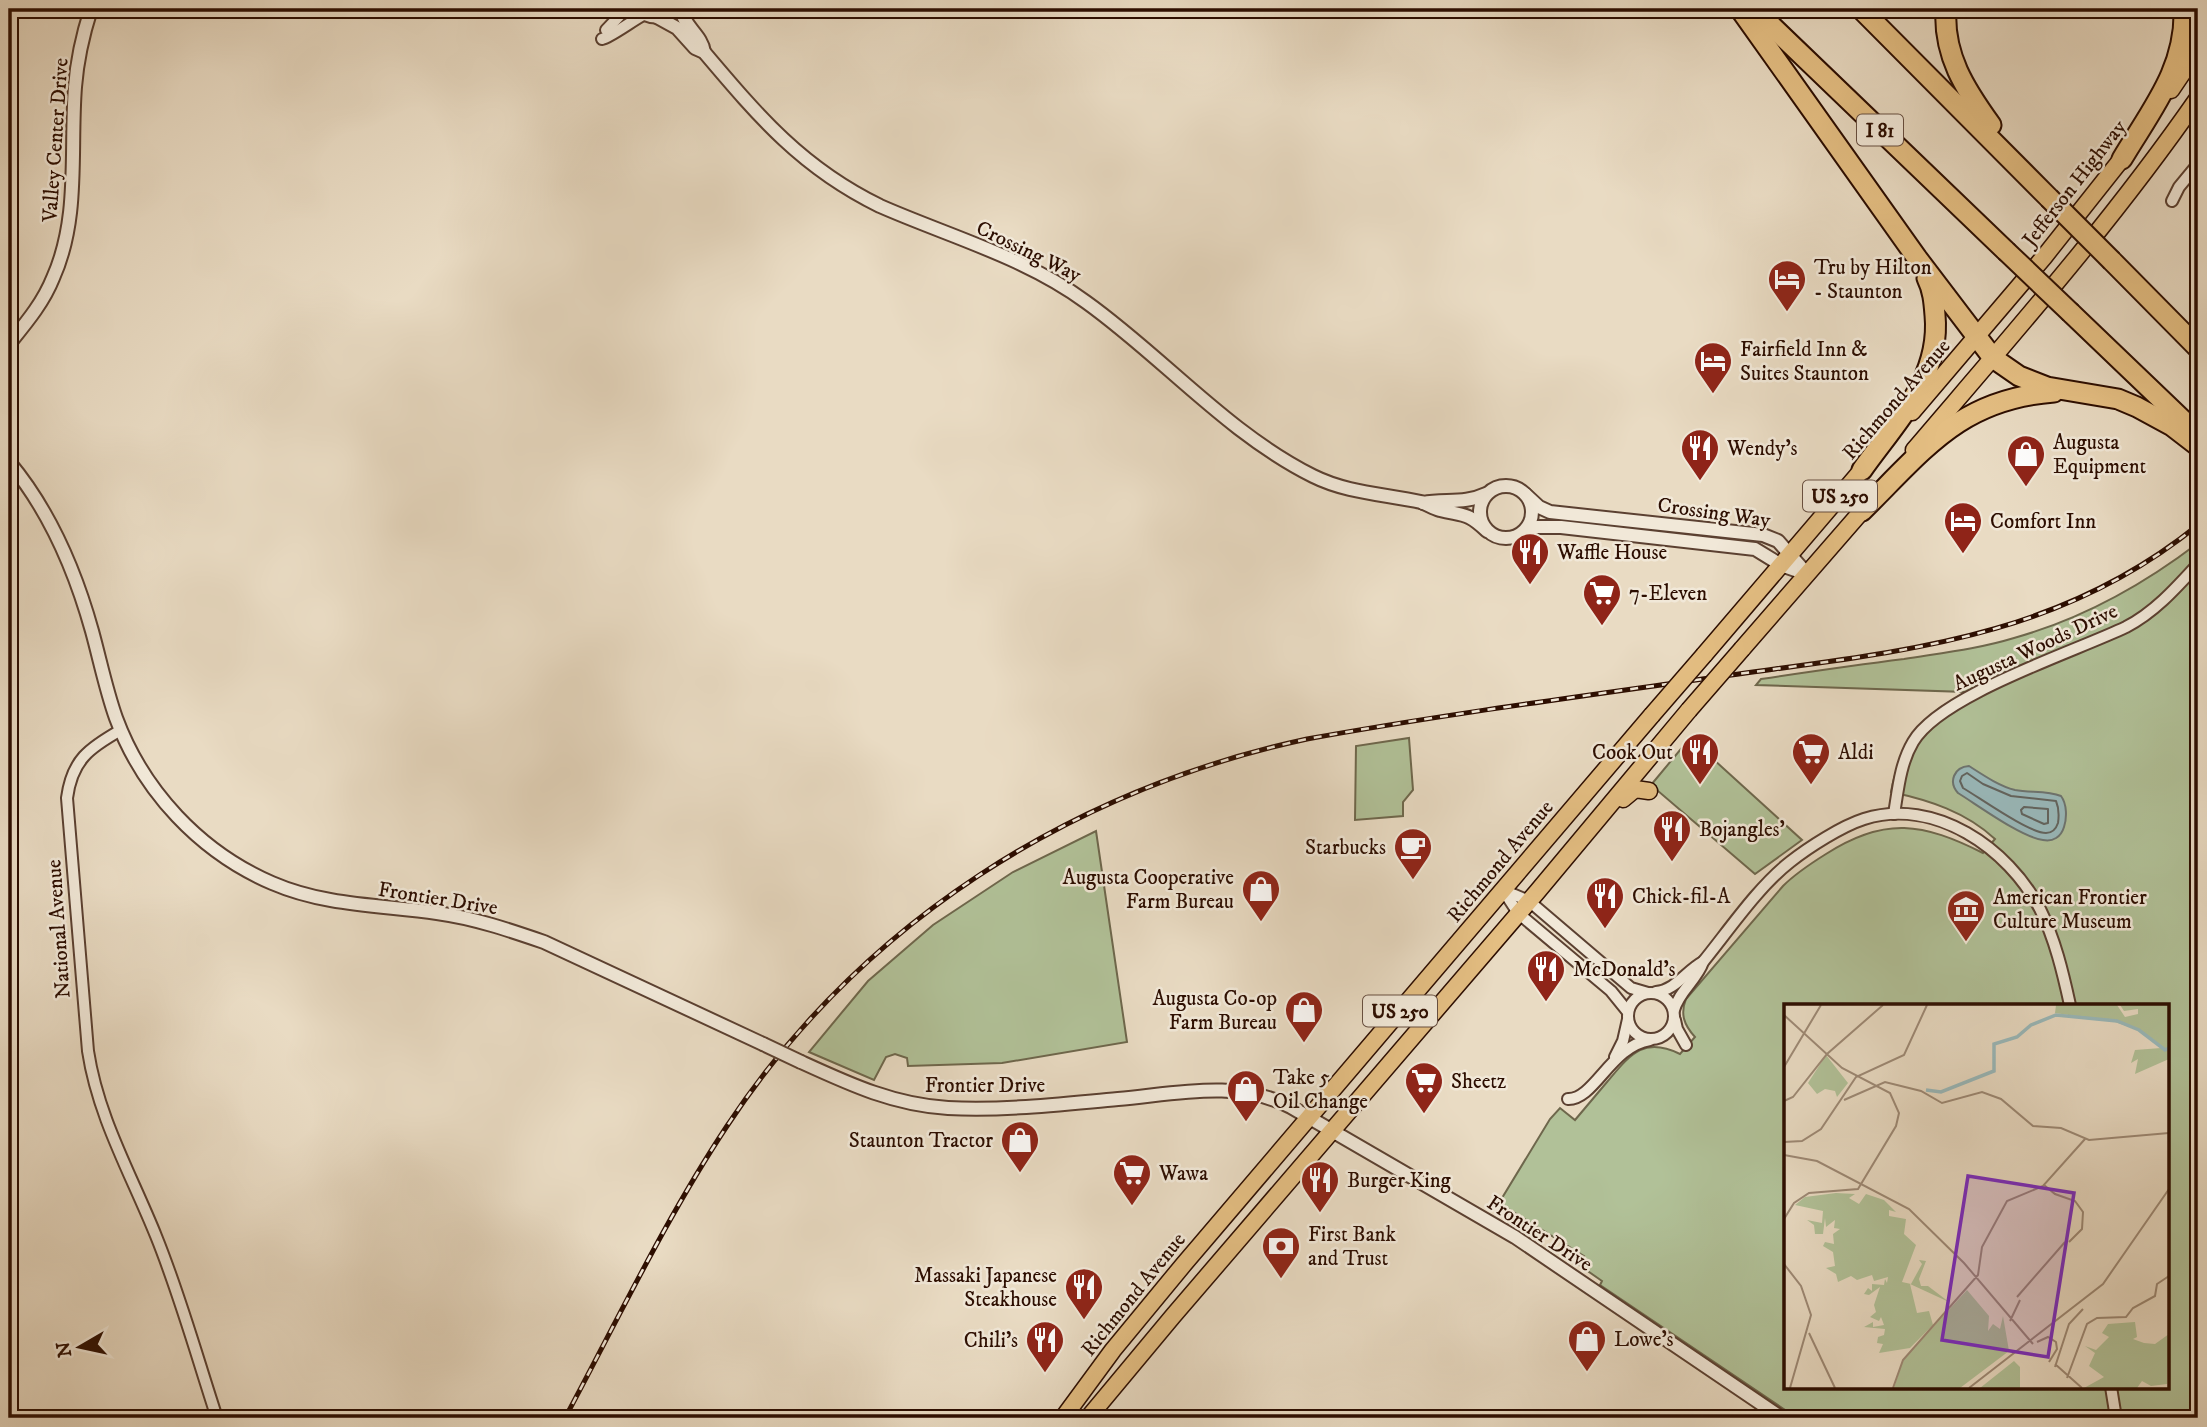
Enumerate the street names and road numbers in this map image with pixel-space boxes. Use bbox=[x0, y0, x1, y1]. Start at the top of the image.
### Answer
street label: Valley Center Drive bbox=[37, 57, 75, 224]
road number: I 81 bbox=[1857, 114, 1903, 146]
street label: Jefferson Highway bbox=[2016, 114, 2133, 254]
street label: Crossing Way bbox=[972, 215, 1086, 289]
street label: Richmond Avenue bbox=[1837, 334, 1957, 465]
road number: US 250 bbox=[1803, 481, 1877, 512]
street label: Crossing Way bbox=[1656, 492, 1773, 534]
street label: Augusta Woods Drive bbox=[1949, 598, 2122, 697]
street label: Richmond Avenue bbox=[1442, 795, 1560, 928]
street label: National Avenue bbox=[41, 858, 77, 999]
street label: Frontier Drive bbox=[376, 877, 500, 921]
road number: US 250 bbox=[1363, 995, 1437, 1026]
street label: Frontier Drive bbox=[925, 1073, 1046, 1099]
street label: Frontier Drive bbox=[1482, 1190, 1597, 1278]
street label: Richmond Avenue bbox=[1076, 1227, 1192, 1362]

